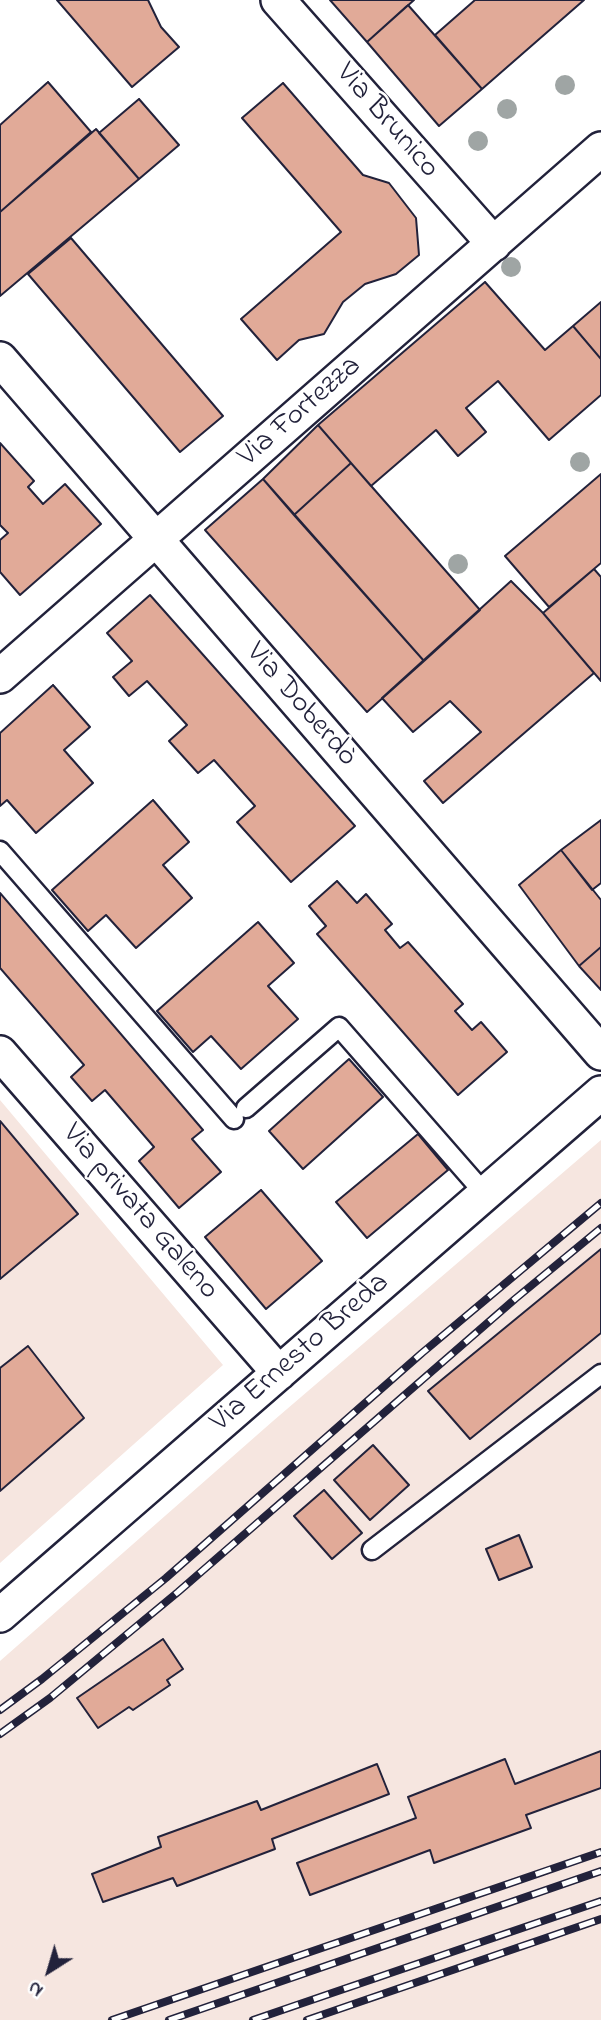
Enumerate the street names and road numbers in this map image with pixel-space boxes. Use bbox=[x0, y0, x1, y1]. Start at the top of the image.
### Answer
street label: Via Brunico bbox=[326, 57, 446, 187]
street label: Via Fortezza bbox=[232, 350, 370, 476]
street label: Via Doberdò bbox=[236, 637, 364, 775]
street label: Via privata Galeno bbox=[53, 1118, 225, 1308]
street label: Via Ernesto Breda bbox=[204, 1267, 398, 1441]

